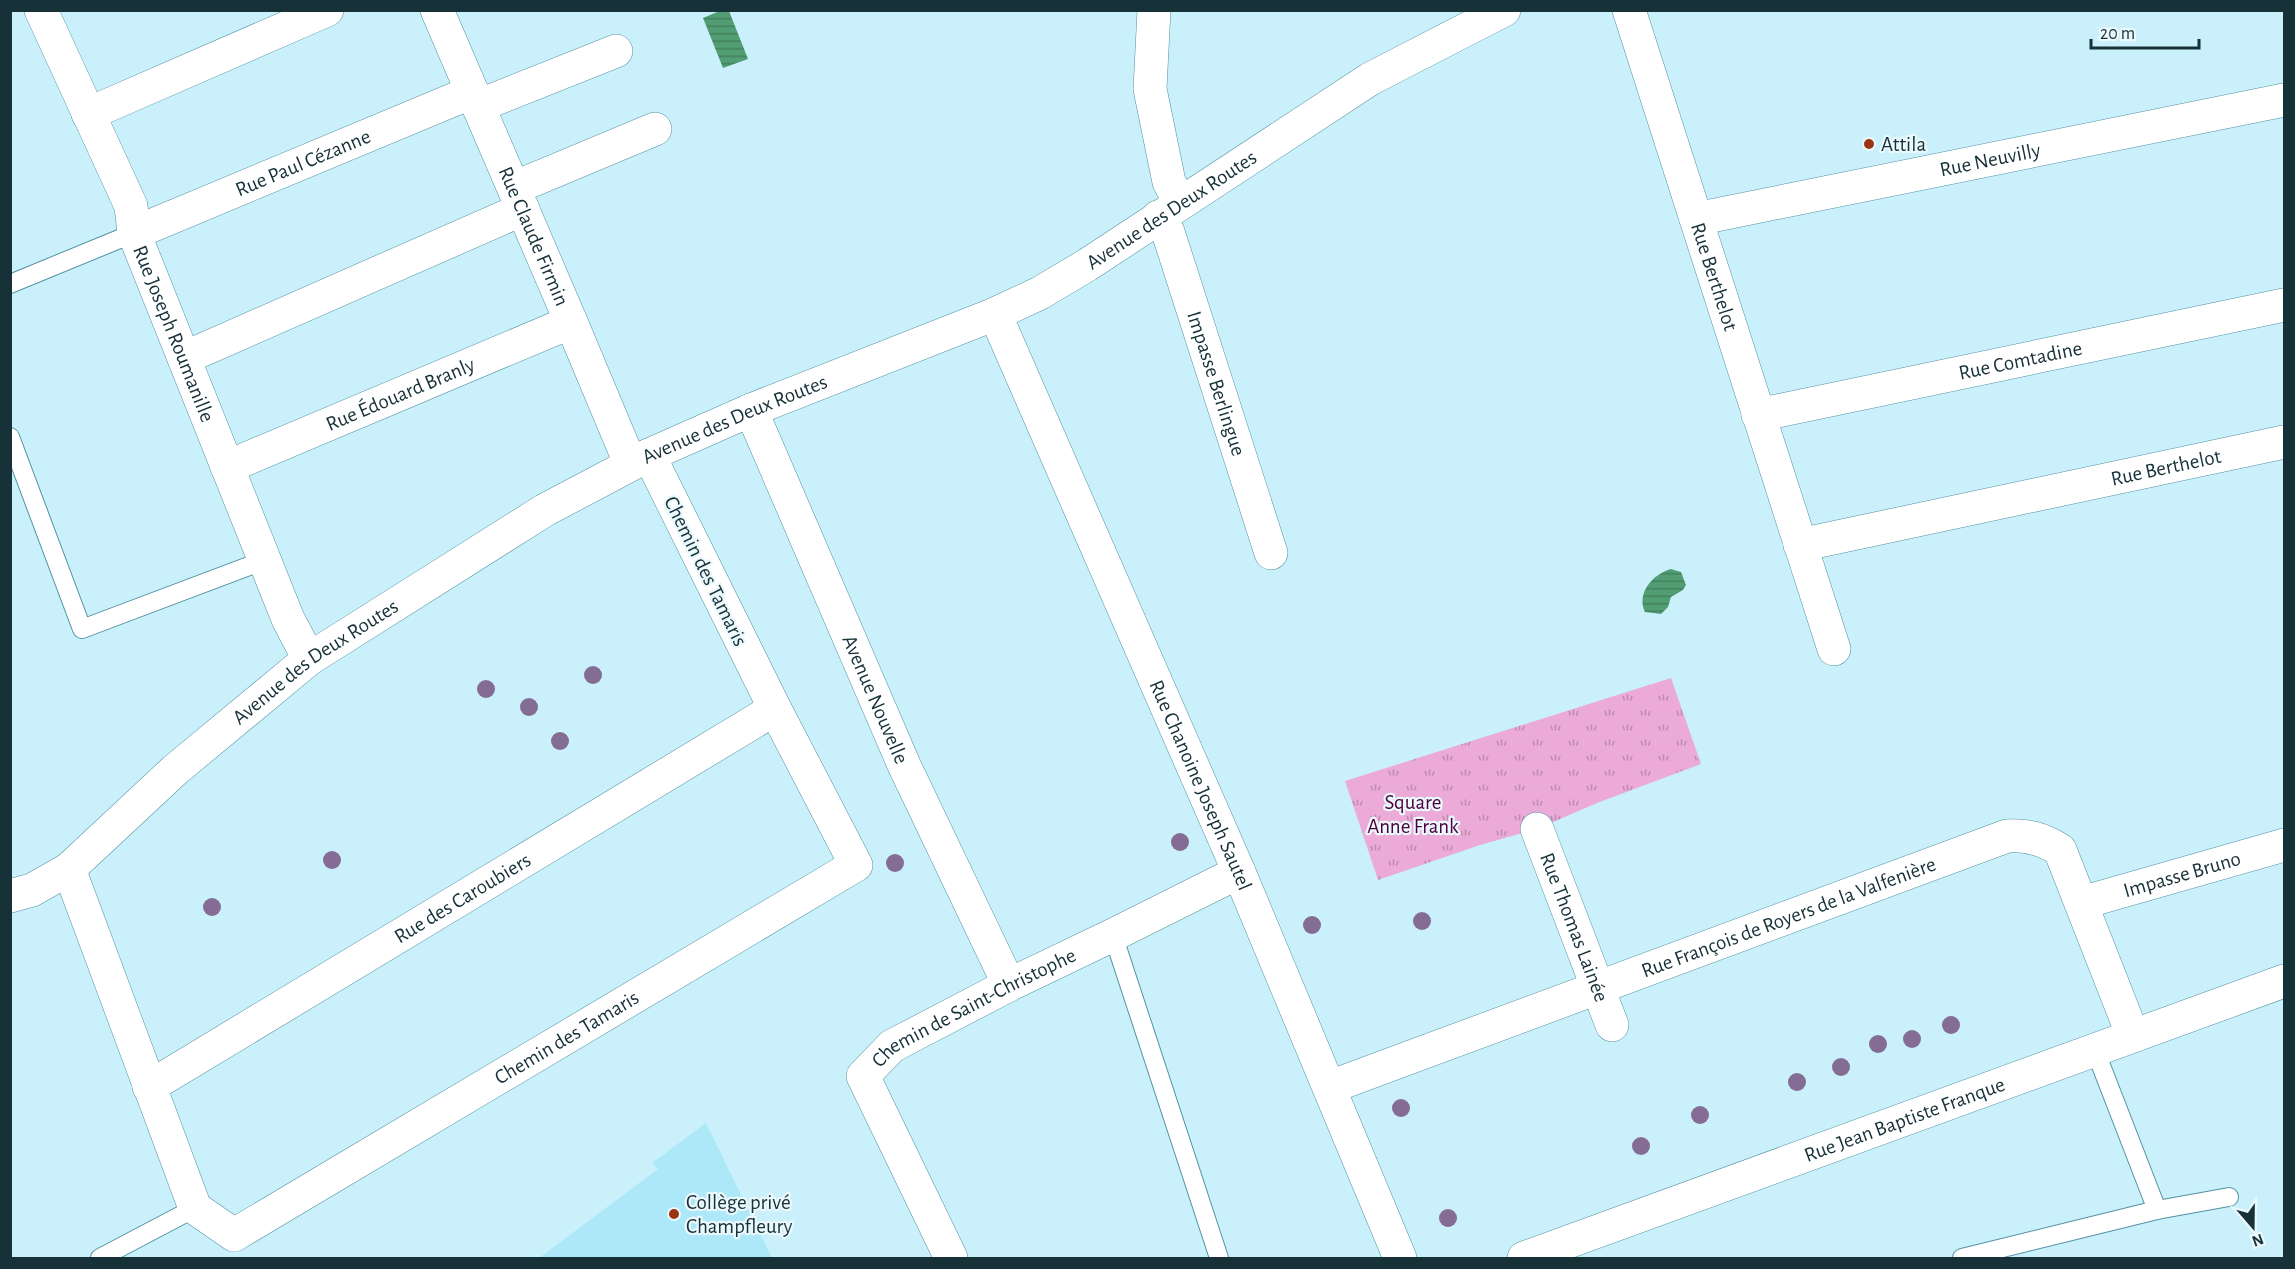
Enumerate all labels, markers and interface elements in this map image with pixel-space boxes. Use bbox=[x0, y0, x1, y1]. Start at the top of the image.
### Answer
scale bar bbox=[2091, 12, 2199, 50]
text: 20 m bbox=[2100, 25, 2135, 43]
street label: Rue Paul Cézanne bbox=[233, 126, 374, 200]
place label: Attila bbox=[1881, 134, 1926, 155]
marker: Attila bbox=[1862, 137, 1876, 151]
street label: Rue Neuvilly bbox=[1938, 140, 2042, 180]
street label: Avenue des Deux Routes bbox=[1083, 147, 1260, 273]
street label: Rue Claude Firmin bbox=[494, 163, 573, 309]
street label: Rue Berthelot bbox=[1687, 220, 1741, 334]
street label: Rue Joseph Roumanille bbox=[129, 242, 218, 425]
street label: Impasse Berlingue bbox=[1183, 309, 1249, 458]
street label: Rue Comtadine bbox=[1957, 338, 2084, 384]
street label: Rue Édouard Branly bbox=[323, 354, 478, 435]
street label: Avenue des Deux Routes bbox=[638, 371, 830, 468]
street label: Rue Berthelot bbox=[2109, 446, 2223, 490]
street label: Chemin des Tamaris bbox=[660, 493, 751, 649]
street label: Avenue des Deux Routes bbox=[229, 596, 402, 729]
street label: Avenue Nouvelle bbox=[838, 632, 912, 767]
street label: Rue Chanoine Joseph Sautel bbox=[1145, 677, 1255, 893]
park label: Square Anne Frank bbox=[1367, 792, 1459, 837]
street label: Impasse Bruno bbox=[2121, 848, 2243, 901]
street label: Rue des Caroubiers bbox=[391, 849, 534, 947]
street label: Rue Thomas Lainée bbox=[1536, 850, 1612, 1005]
street label: Rue François de Royers de la Valfenière bbox=[1639, 853, 1939, 982]
street label: Chemin de Saint-Christophe bbox=[868, 944, 1079, 1071]
street label: Chemin des Tamaris bbox=[491, 987, 643, 1089]
street label: Rue Jean Baptiste Franque bbox=[1802, 1074, 2008, 1166]
place label: Collège privé Champfleury bbox=[686, 1192, 793, 1237]
north arrow bbox=[2223, 1197, 2283, 1257]
marker: Collège privé Champfleury bbox=[667, 1207, 681, 1221]
text: N bbox=[2250, 1231, 2266, 1250]

